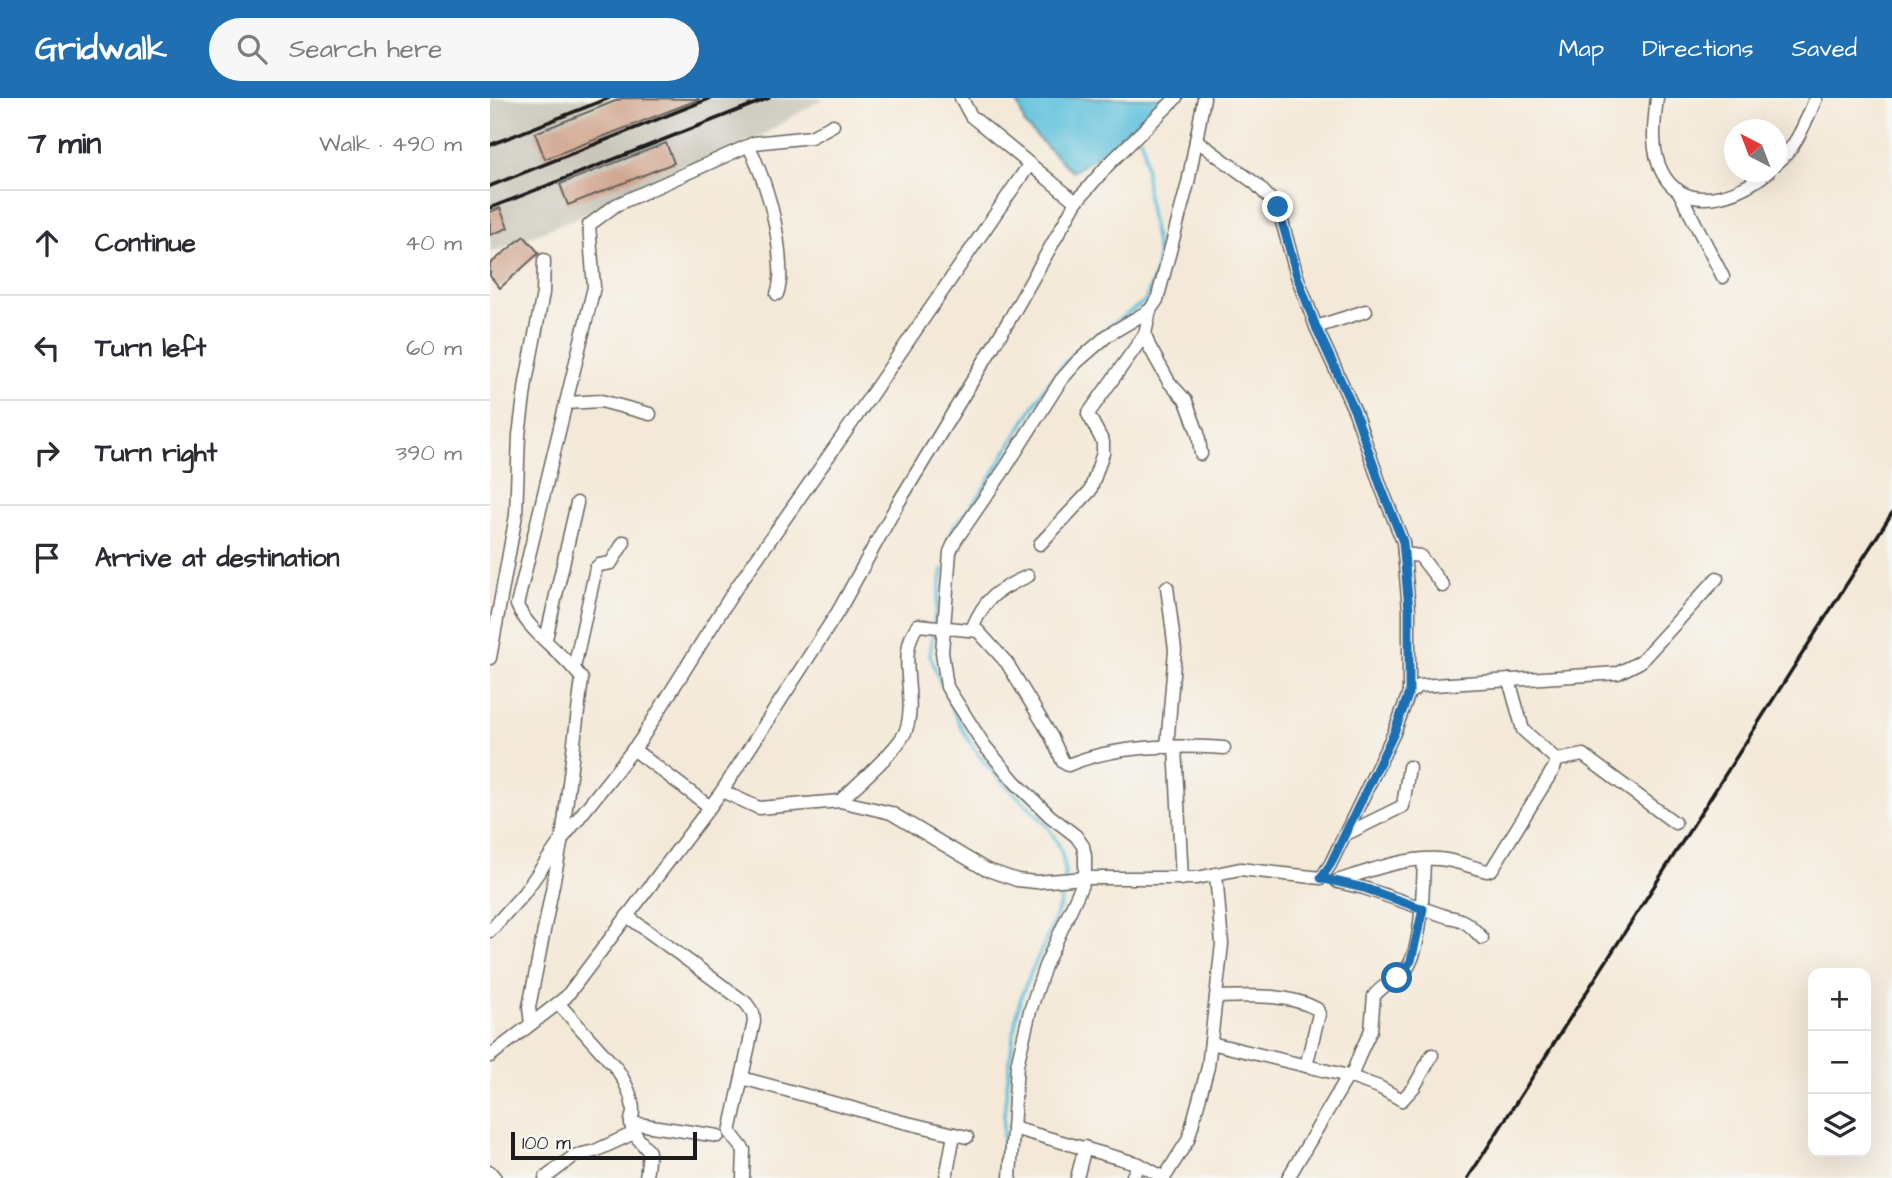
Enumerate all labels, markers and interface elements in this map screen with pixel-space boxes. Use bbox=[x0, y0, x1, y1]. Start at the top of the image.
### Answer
search box bbox=[209, 18, 699, 81]
text: Gridwalk bbox=[35, 26, 167, 72]
icon: search bbox=[233, 30, 271, 68]
text: Search here bbox=[289, 31, 442, 67]
text: Map bbox=[1559, 32, 1604, 66]
text: Directions bbox=[1642, 32, 1754, 66]
text: Saved bbox=[1792, 32, 1857, 66]
north arrow bbox=[1724, 119, 1787, 182]
text: 7 min bbox=[28, 123, 101, 165]
text: Walk · 490 m bbox=[319, 128, 462, 160]
route end bbox=[1262, 191, 1293, 222]
icon: ahead bbox=[28, 224, 66, 262]
text: Continue bbox=[95, 225, 196, 261]
text: 40 m bbox=[405, 227, 462, 259]
icon: left bbox=[28, 329, 66, 367]
text: Turn left bbox=[95, 330, 206, 366]
text: 60 m bbox=[406, 332, 462, 364]
icon: right bbox=[28, 434, 66, 472]
text: Turn right bbox=[95, 435, 217, 471]
text: 390 m bbox=[396, 437, 462, 469]
icon: arrive bbox=[28, 539, 66, 577]
text: Arrive at destination bbox=[95, 540, 340, 576]
route start bbox=[1381, 962, 1412, 993]
map controls bbox=[1808, 968, 1871, 1157]
button: + bbox=[1808, 968, 1871, 1031]
button: − bbox=[1808, 1031, 1871, 1094]
button: layers bbox=[1808, 1094, 1871, 1157]
scale bar bbox=[511, 1129, 696, 1161]
text: 100 m bbox=[522, 1130, 571, 1157]

